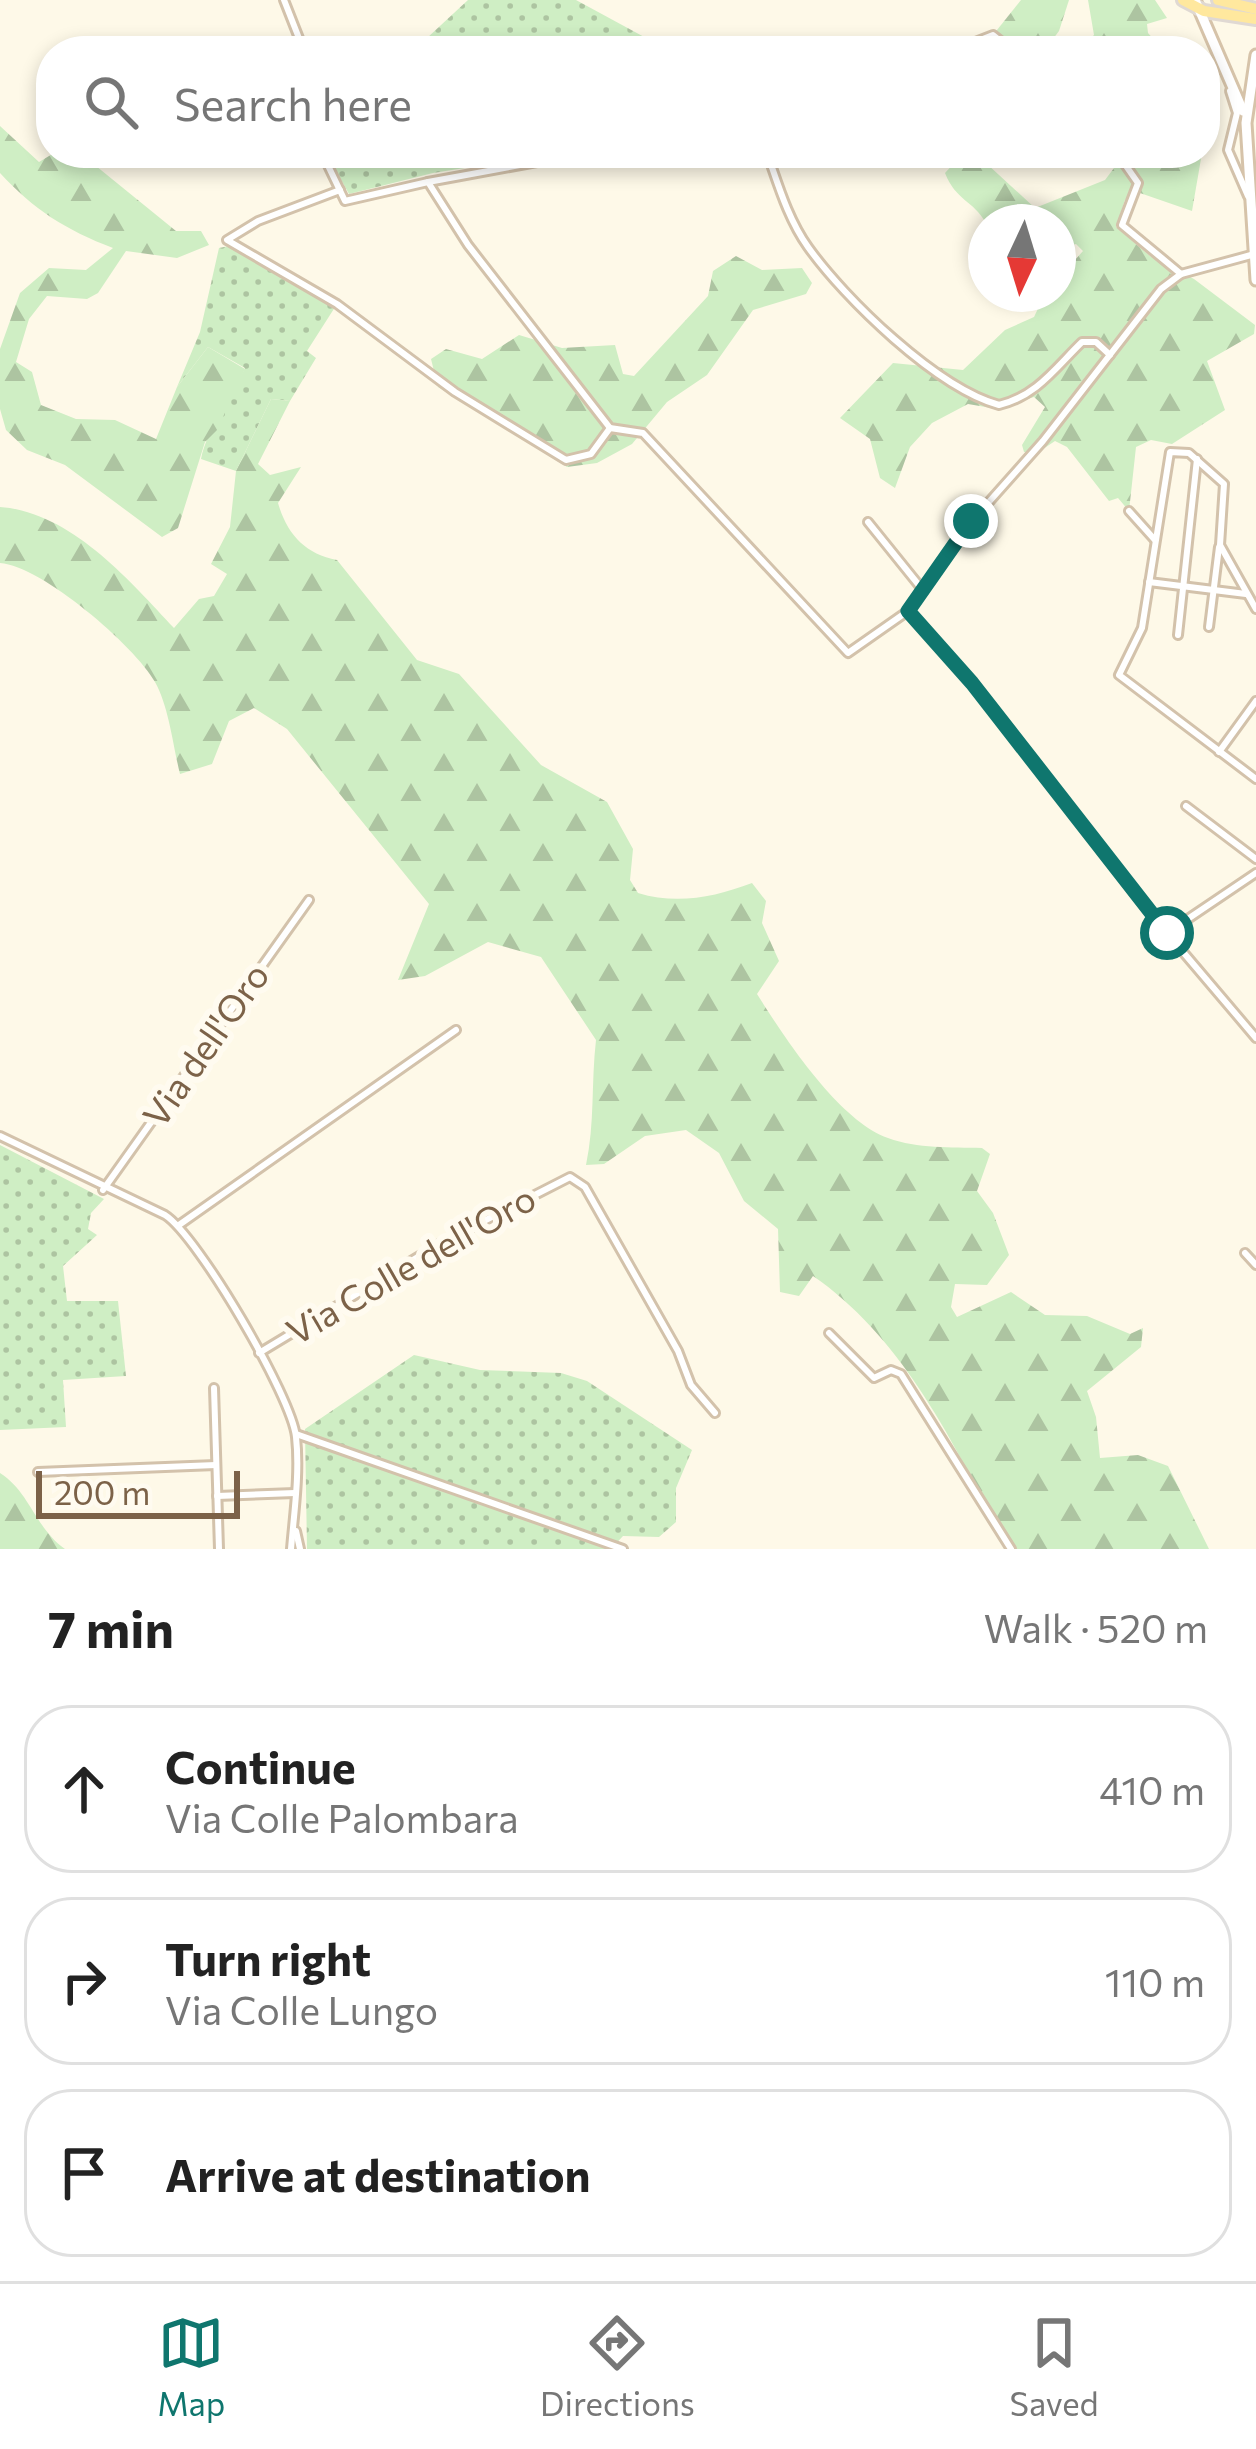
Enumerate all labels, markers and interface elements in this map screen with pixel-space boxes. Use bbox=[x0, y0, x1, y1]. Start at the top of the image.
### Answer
search box bbox=[36, 36, 1220, 168]
icon: search bbox=[78, 69, 144, 135]
text: Search here bbox=[174, 75, 412, 130]
north arrow bbox=[968, 204, 1076, 312]
route end bbox=[944, 494, 998, 548]
route start bbox=[1140, 906, 1194, 960]
street label: Via dell'Oro bbox=[132, 954, 277, 1134]
street label: Via Colle dell'Oro bbox=[278, 1174, 542, 1352]
scale bar bbox=[36, 1465, 240, 1518]
text: 200 m bbox=[54, 1471, 150, 1512]
text: 7 min bbox=[48, 1596, 174, 1659]
text: Walk · 520 m bbox=[984, 1603, 1208, 1651]
text: Continue bbox=[165, 1738, 356, 1793]
icon: ahead bbox=[51, 1756, 117, 1822]
text: 410 m bbox=[1099, 1765, 1205, 1813]
text: Via Colle Palombara bbox=[165, 1793, 519, 1841]
text: Turn right bbox=[165, 1930, 371, 1985]
icon: right bbox=[51, 1948, 117, 2014]
text: 110 m bbox=[1105, 1957, 1205, 2005]
text: Via Colle Lungo bbox=[165, 1985, 438, 2033]
icon: arrive bbox=[51, 2140, 117, 2206]
text: Arrive at destination bbox=[165, 2146, 591, 2201]
tab: Map bbox=[157, 2310, 225, 2423]
tab: Directions bbox=[540, 2310, 695, 2423]
tab: Saved bbox=[1010, 2310, 1099, 2423]

